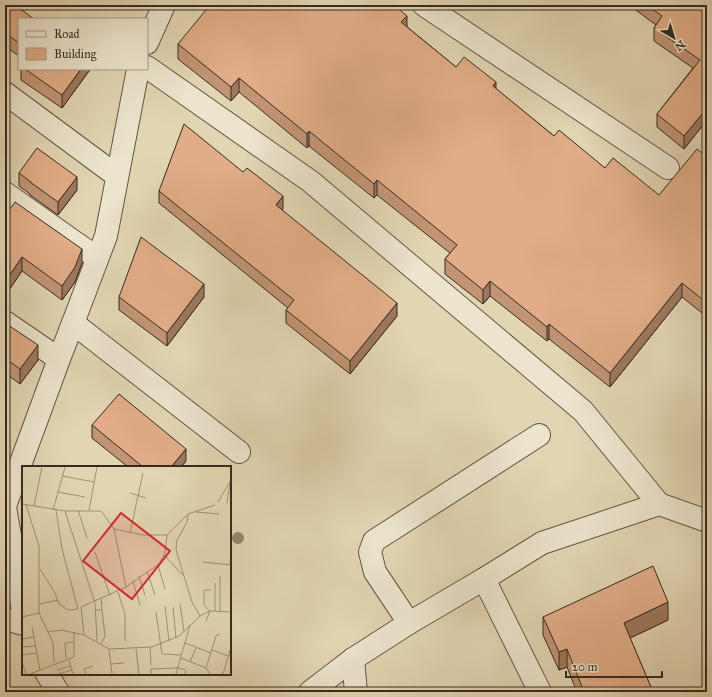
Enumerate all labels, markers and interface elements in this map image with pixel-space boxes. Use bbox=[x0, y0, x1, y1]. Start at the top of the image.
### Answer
legend bbox=[18, 18, 148, 70]
north arrow bbox=[654, 18, 694, 58]
text: Road bbox=[54, 27, 80, 41]
text: N bbox=[672, 37, 688, 54]
text: Building bbox=[54, 47, 97, 62]
inset map bbox=[22, 466, 231, 675]
scale bar bbox=[566, 653, 662, 679]
text: 20 m bbox=[572, 660, 598, 674]

